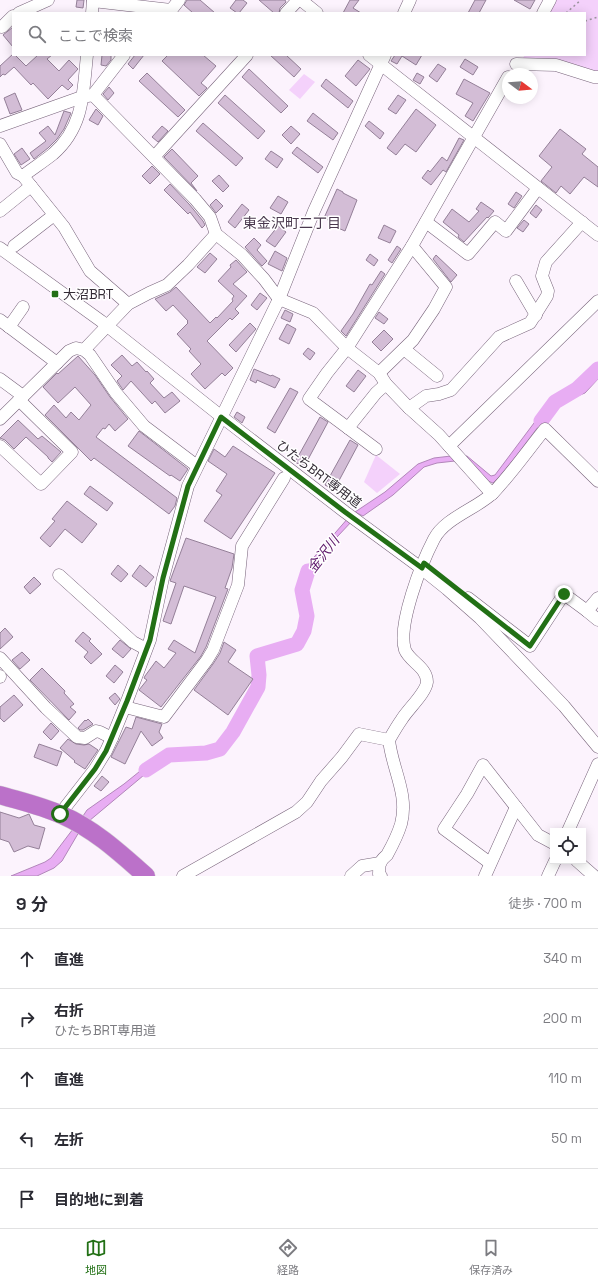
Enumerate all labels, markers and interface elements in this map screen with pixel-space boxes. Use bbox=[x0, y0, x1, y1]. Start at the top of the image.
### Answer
search box bbox=[12, 12, 586, 56]
icon: search bbox=[26, 23, 48, 45]
text: ここで検索 bbox=[58, 26, 133, 45]
north arrow bbox=[502, 68, 538, 104]
district label: 東金沢町二丁目 bbox=[243, 214, 341, 232]
place label: 大沼BRT bbox=[63, 286, 114, 303]
marker: 大沼BRT bbox=[50, 289, 60, 299]
street label: ひたちBRT専用道 bbox=[273, 436, 365, 512]
water label: 金沢川 bbox=[303, 530, 344, 576]
route end bbox=[555, 585, 573, 603]
route start bbox=[51, 805, 69, 823]
map controls bbox=[550, 828, 586, 864]
button: locate bbox=[550, 828, 586, 864]
text: 9 分 bbox=[16, 893, 48, 915]
text: 徒歩 · 700 m bbox=[508, 895, 582, 912]
icon: ahead bbox=[16, 948, 38, 970]
text: 直進 bbox=[54, 950, 84, 969]
text: 340 m bbox=[543, 950, 582, 967]
text: 右折 bbox=[54, 1001, 84, 1020]
icon: right bbox=[16, 1008, 38, 1030]
text: 200 m bbox=[543, 1010, 582, 1027]
text: ひたちBRT専用道 bbox=[54, 1022, 156, 1039]
icon: ahead bbox=[16, 1068, 38, 1090]
text: 直進 bbox=[54, 1070, 84, 1089]
text: 110 m bbox=[548, 1070, 582, 1087]
icon: left bbox=[16, 1128, 38, 1150]
text: 左折 bbox=[54, 1130, 84, 1149]
text: 50 m bbox=[551, 1130, 582, 1147]
icon: arrive bbox=[16, 1188, 38, 1210]
text: 目的地に到着 bbox=[54, 1190, 144, 1209]
tab: 地図 bbox=[85, 1237, 107, 1277]
tab: 経路 bbox=[277, 1237, 299, 1277]
tab: 保存済み bbox=[469, 1237, 513, 1277]

